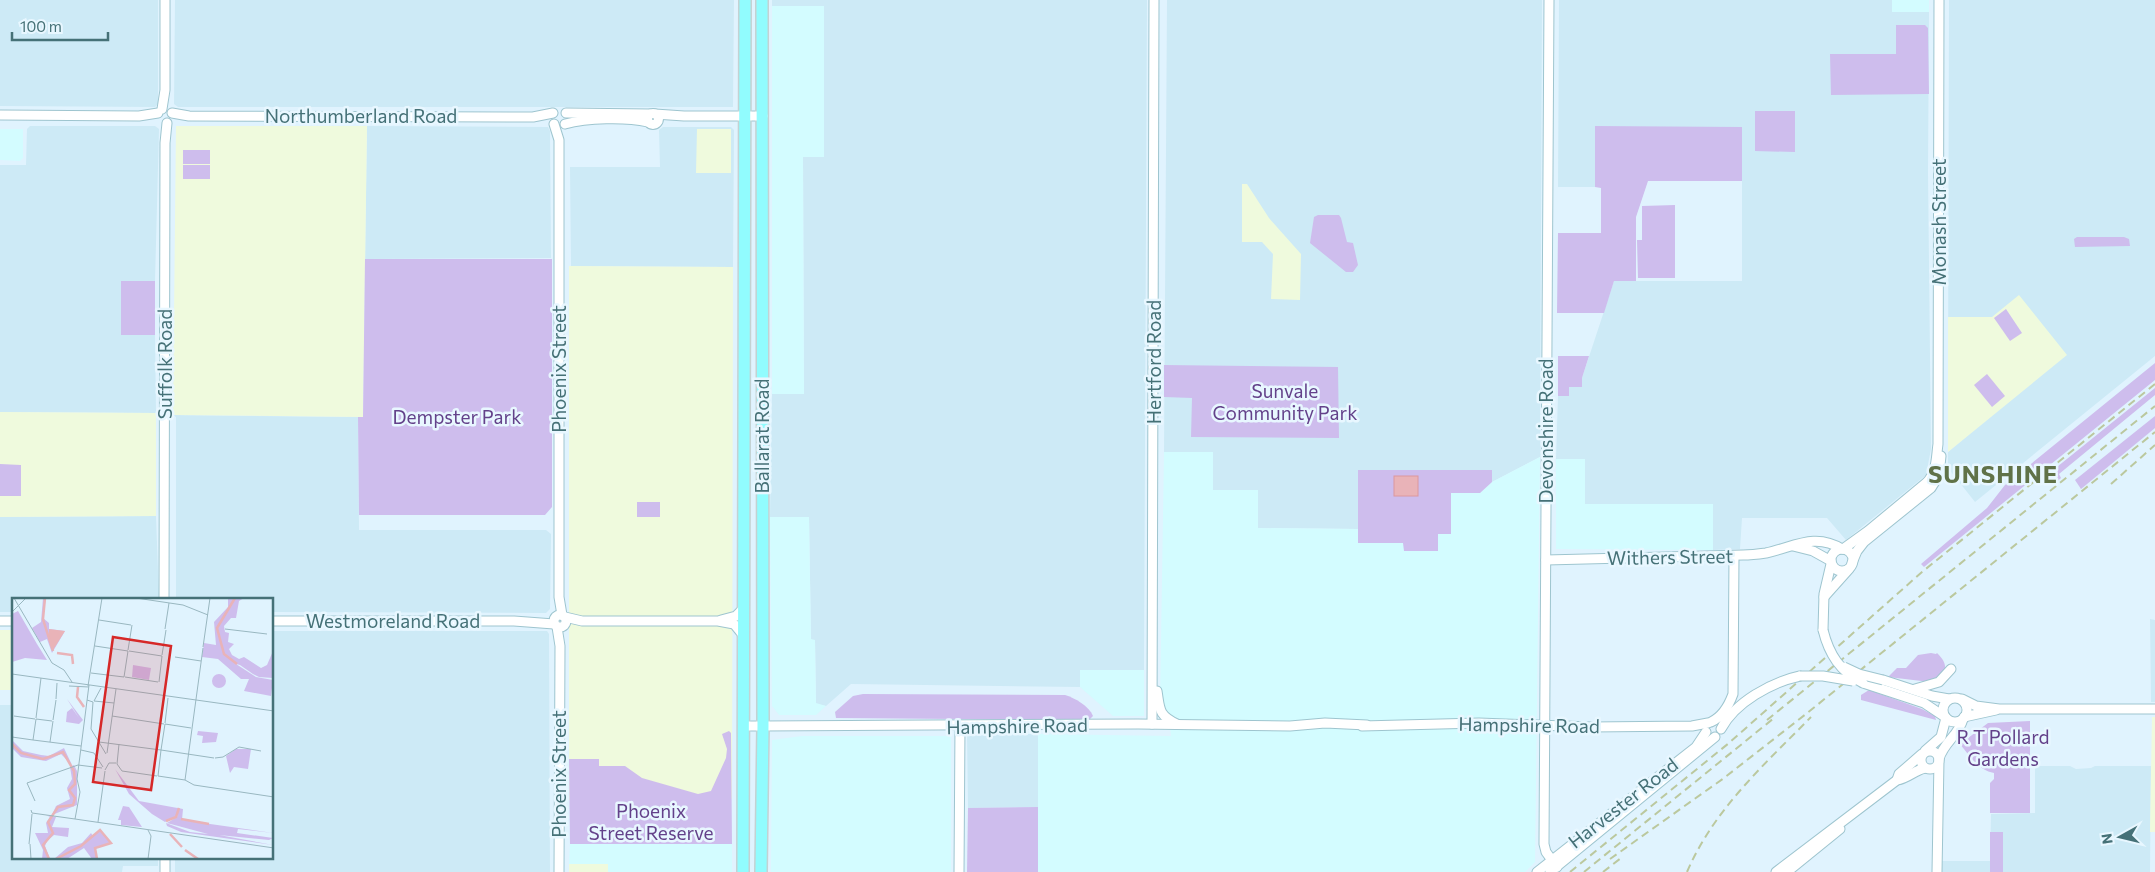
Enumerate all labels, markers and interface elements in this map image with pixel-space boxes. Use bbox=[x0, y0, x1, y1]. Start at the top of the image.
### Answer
scale bar bbox=[12, 10, 109, 42]
text: 100 m bbox=[20, 17, 62, 35]
street label: Northumberland Road bbox=[265, 104, 457, 127]
street label: Monash Street bbox=[1927, 158, 1950, 286]
street label: Hertford Road bbox=[1142, 300, 1165, 424]
street label: Phoenix Street bbox=[547, 305, 570, 433]
street label: Suffolk Road bbox=[153, 309, 176, 419]
street label: Devonshire Road bbox=[1534, 358, 1557, 504]
street label: Ballarat Road bbox=[750, 379, 773, 493]
park label: Sunvale Community Park bbox=[1213, 379, 1357, 424]
park label: Dempster Park bbox=[393, 405, 521, 428]
district label: SUNSHINE bbox=[1928, 459, 2058, 488]
street label: Withers Street bbox=[1607, 544, 1733, 569]
inset map bbox=[12, 598, 274, 860]
street label: Westmoreland Road bbox=[306, 609, 480, 632]
street label: Phoenix Street bbox=[547, 710, 570, 838]
street label: Hampshire Road bbox=[1458, 712, 1600, 737]
street label: Hampshire Road bbox=[946, 713, 1088, 738]
park label: R T Pollard Gardens bbox=[1957, 725, 2049, 770]
street label: Harvester Road bbox=[1563, 753, 1682, 853]
park label: Phoenix Street Reserve bbox=[588, 799, 714, 844]
north arrow bbox=[2095, 812, 2145, 862]
text: N bbox=[2097, 832, 2116, 845]

